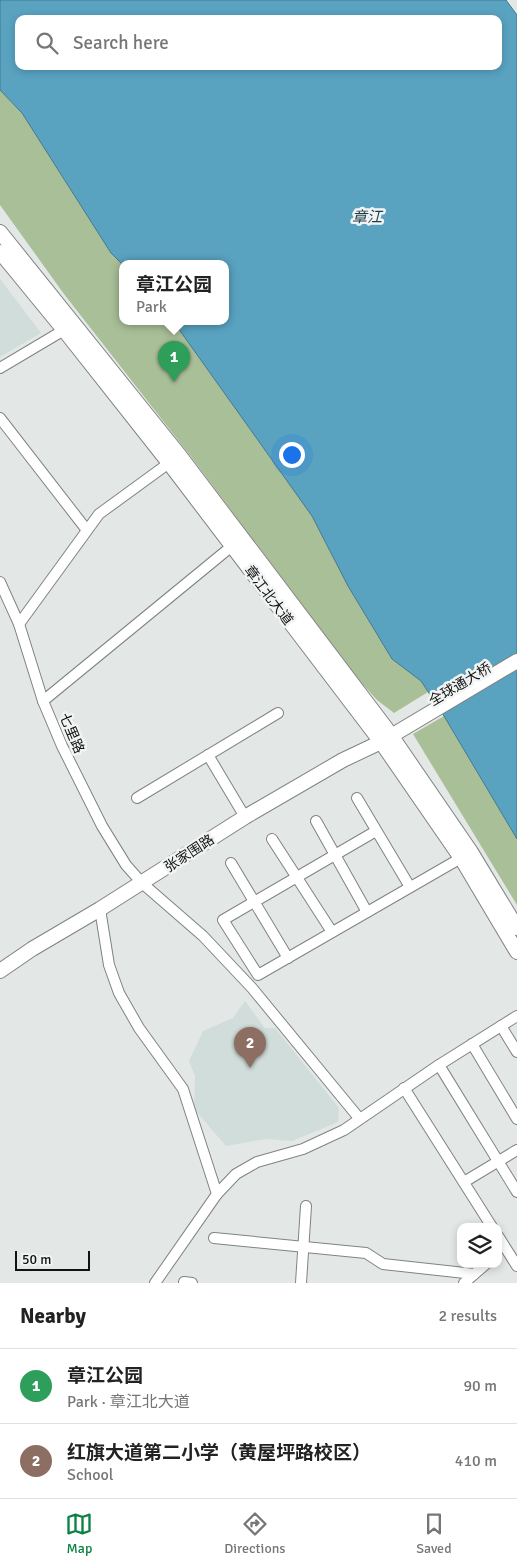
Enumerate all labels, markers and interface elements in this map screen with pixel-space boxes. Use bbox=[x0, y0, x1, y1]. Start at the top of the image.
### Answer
search box bbox=[15, 15, 502, 70]
icon: search bbox=[33, 29, 61, 57]
text: Search here bbox=[73, 31, 169, 55]
water label: 章江 bbox=[352, 208, 384, 226]
popup bbox=[119, 260, 229, 325]
text: 章江公园 bbox=[136, 273, 212, 297]
text: Park bbox=[136, 297, 167, 317]
pin: 1 bbox=[158, 341, 190, 382]
your location bbox=[279, 442, 305, 468]
street label: 章江北大道 bbox=[241, 562, 296, 628]
street label: 全球通大桥 bbox=[426, 659, 495, 710]
street label: 七里路 bbox=[56, 711, 88, 756]
street label: 张家围路 bbox=[161, 831, 217, 876]
pin: 2 bbox=[234, 1027, 266, 1068]
map controls bbox=[457, 1223, 502, 1268]
button: layers bbox=[457, 1223, 502, 1268]
scale bar bbox=[15, 1248, 90, 1271]
text: 50 m bbox=[22, 1251, 51, 1268]
text: Nearby bbox=[20, 1303, 86, 1329]
text: 2 results bbox=[438, 1306, 497, 1326]
text: 章江公园 bbox=[67, 1364, 143, 1388]
text: 1 bbox=[32, 1376, 40, 1396]
text: 90 m bbox=[463, 1376, 497, 1396]
text: Park · 章江北大道 bbox=[67, 1392, 190, 1412]
text: 红旗大道第二小学（黄屋坪路校区） bbox=[67, 1441, 371, 1465]
text: 2 bbox=[32, 1451, 40, 1471]
text: 410 m bbox=[455, 1451, 497, 1471]
text: School bbox=[67, 1465, 113, 1485]
tab: Map bbox=[65, 1510, 93, 1557]
tab: Directions bbox=[224, 1510, 285, 1557]
tab: Saved bbox=[416, 1510, 452, 1557]

